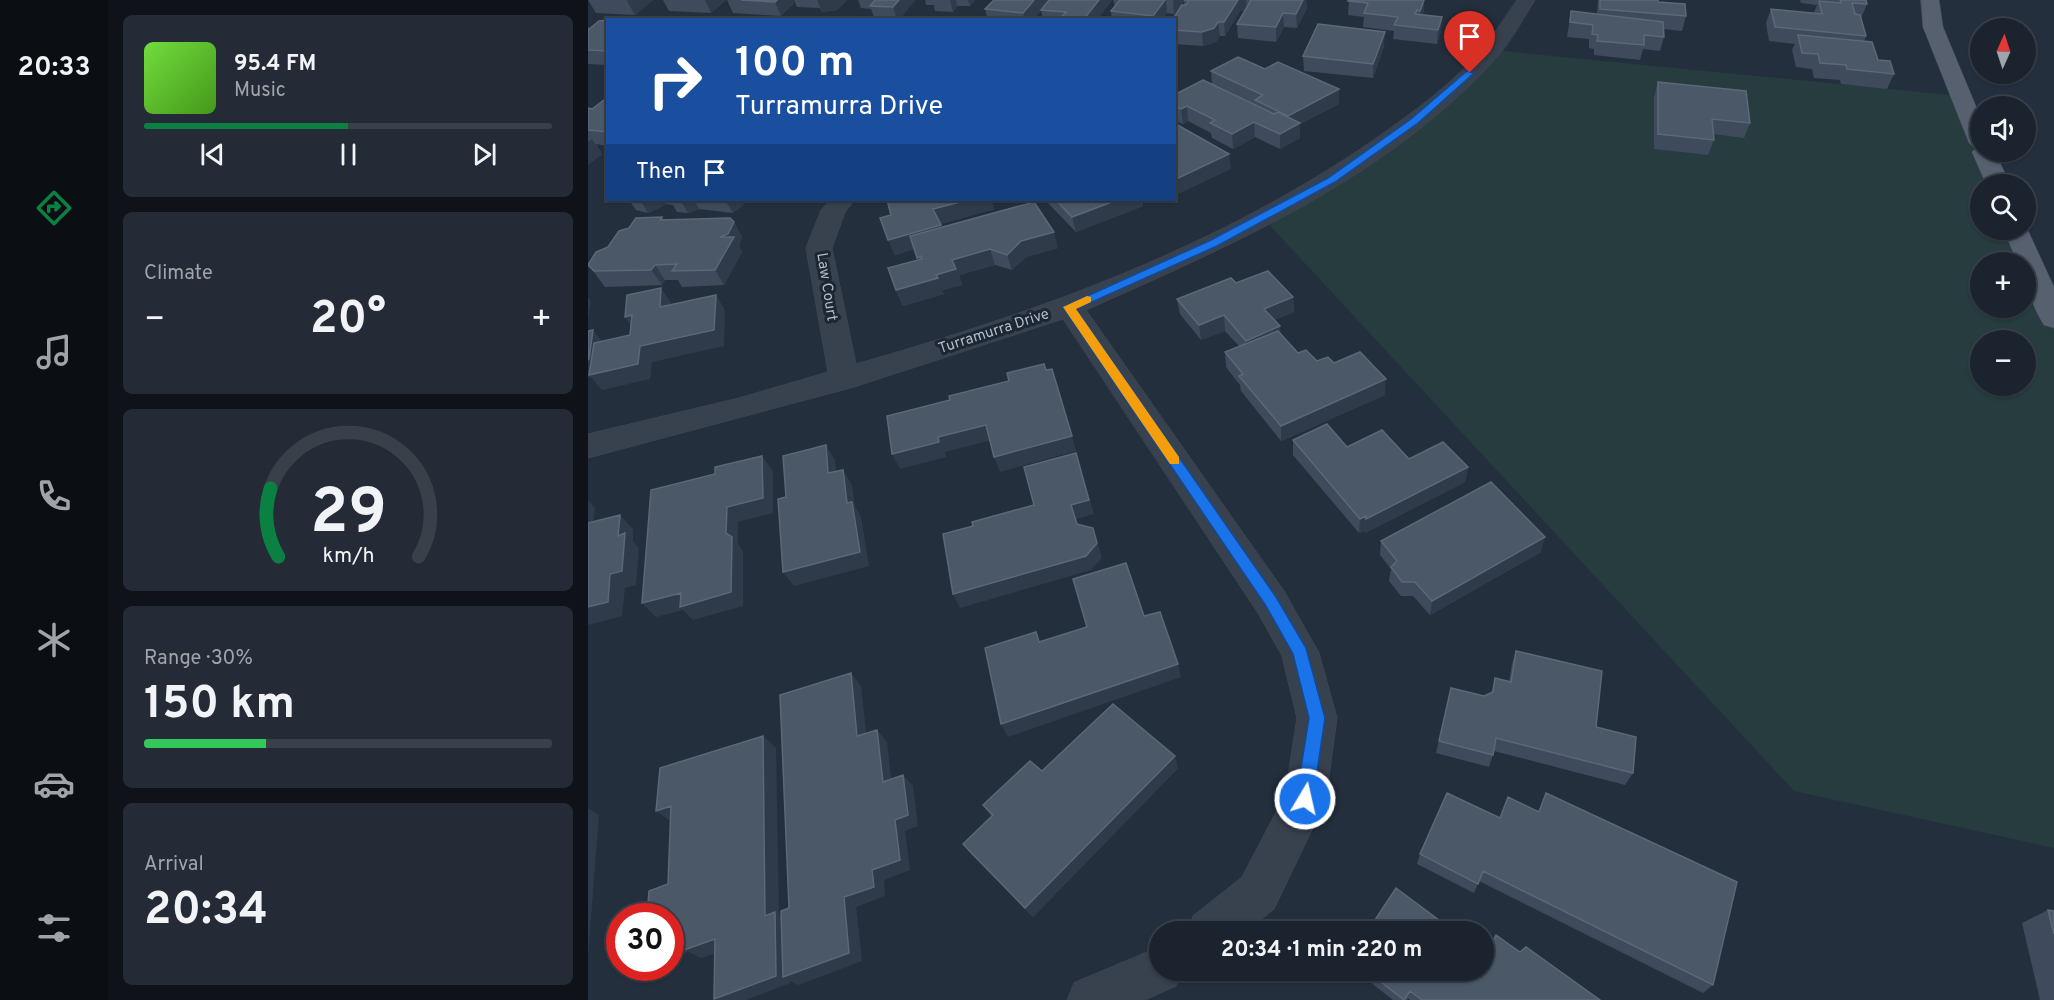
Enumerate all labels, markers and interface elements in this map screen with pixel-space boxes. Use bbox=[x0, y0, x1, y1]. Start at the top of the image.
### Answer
pin bbox=[1444, 11, 1495, 73]
north arrow bbox=[1970, 18, 2036, 84]
map controls bbox=[1970, 18, 2036, 396]
icon: arrive bbox=[1453, 20, 1486, 53]
text: 100 m bbox=[735, 38, 854, 91]
icon: right bbox=[636, 42, 714, 120]
text: 20:33 bbox=[17, 51, 91, 85]
text: 95.4 FM bbox=[234, 51, 316, 78]
text: Music bbox=[234, 78, 286, 104]
text: Turramurra Drive bbox=[735, 90, 943, 124]
button: sound bbox=[1970, 96, 2036, 162]
icon: previous bbox=[196, 138, 229, 171]
icon: pause bbox=[332, 138, 365, 171]
icon: next bbox=[468, 138, 501, 171]
icon: arrive bbox=[698, 156, 731, 189]
text: Then bbox=[636, 159, 686, 186]
button: search bbox=[1970, 174, 2036, 240]
icon: directions bbox=[33, 187, 75, 229]
street label: Law Court bbox=[811, 252, 841, 322]
button: + bbox=[1970, 252, 2036, 318]
text: Climate bbox=[144, 261, 213, 287]
text: 20° bbox=[310, 292, 386, 349]
text: − bbox=[144, 300, 165, 342]
text: + bbox=[531, 300, 552, 342]
street label: Turramurra Drive bbox=[936, 305, 1052, 359]
button: − bbox=[1970, 330, 2036, 396]
icon: music bbox=[33, 331, 75, 373]
icon: phone bbox=[33, 475, 75, 517]
text: 29 bbox=[310, 476, 386, 555]
text: km/h bbox=[322, 543, 374, 570]
icon: climate bbox=[33, 619, 75, 661]
text: Range · 30% bbox=[144, 646, 253, 672]
text: 150 km bbox=[144, 677, 295, 734]
icon: car bbox=[33, 763, 75, 805]
position arrow bbox=[1273, 767, 1337, 831]
text: Arrival bbox=[144, 852, 204, 878]
text: 20:34 bbox=[144, 883, 268, 940]
speed limit sign: 30 bbox=[606, 903, 684, 981]
icon: filters bbox=[33, 907, 75, 949]
text: 20:34 · 1 min · 220 m bbox=[1221, 937, 1422, 964]

